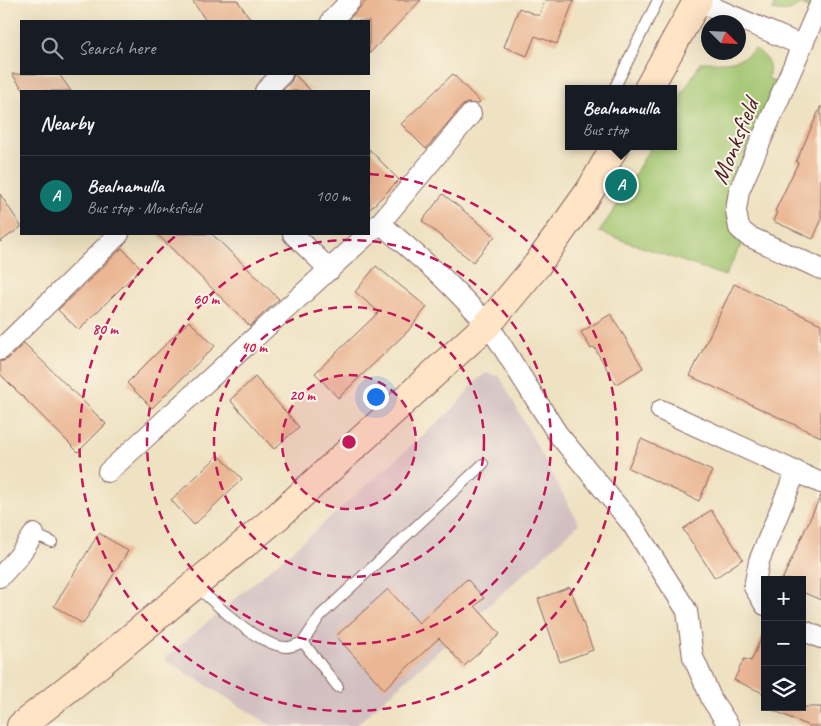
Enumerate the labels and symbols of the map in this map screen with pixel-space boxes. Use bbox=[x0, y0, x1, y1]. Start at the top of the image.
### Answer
north arrow bbox=[701, 15, 746, 60]
street label: Monksfield bbox=[703, 90, 768, 189]
pin: A bbox=[605, 166, 637, 204]
text: 60 m bbox=[193, 290, 220, 309]
text: 80 m bbox=[92, 320, 119, 339]
text: 40 m bbox=[241, 338, 268, 357]
your location bbox=[363, 384, 389, 410]
text: 20 m bbox=[289, 386, 316, 405]
centre of rings bbox=[340, 433, 358, 451]

